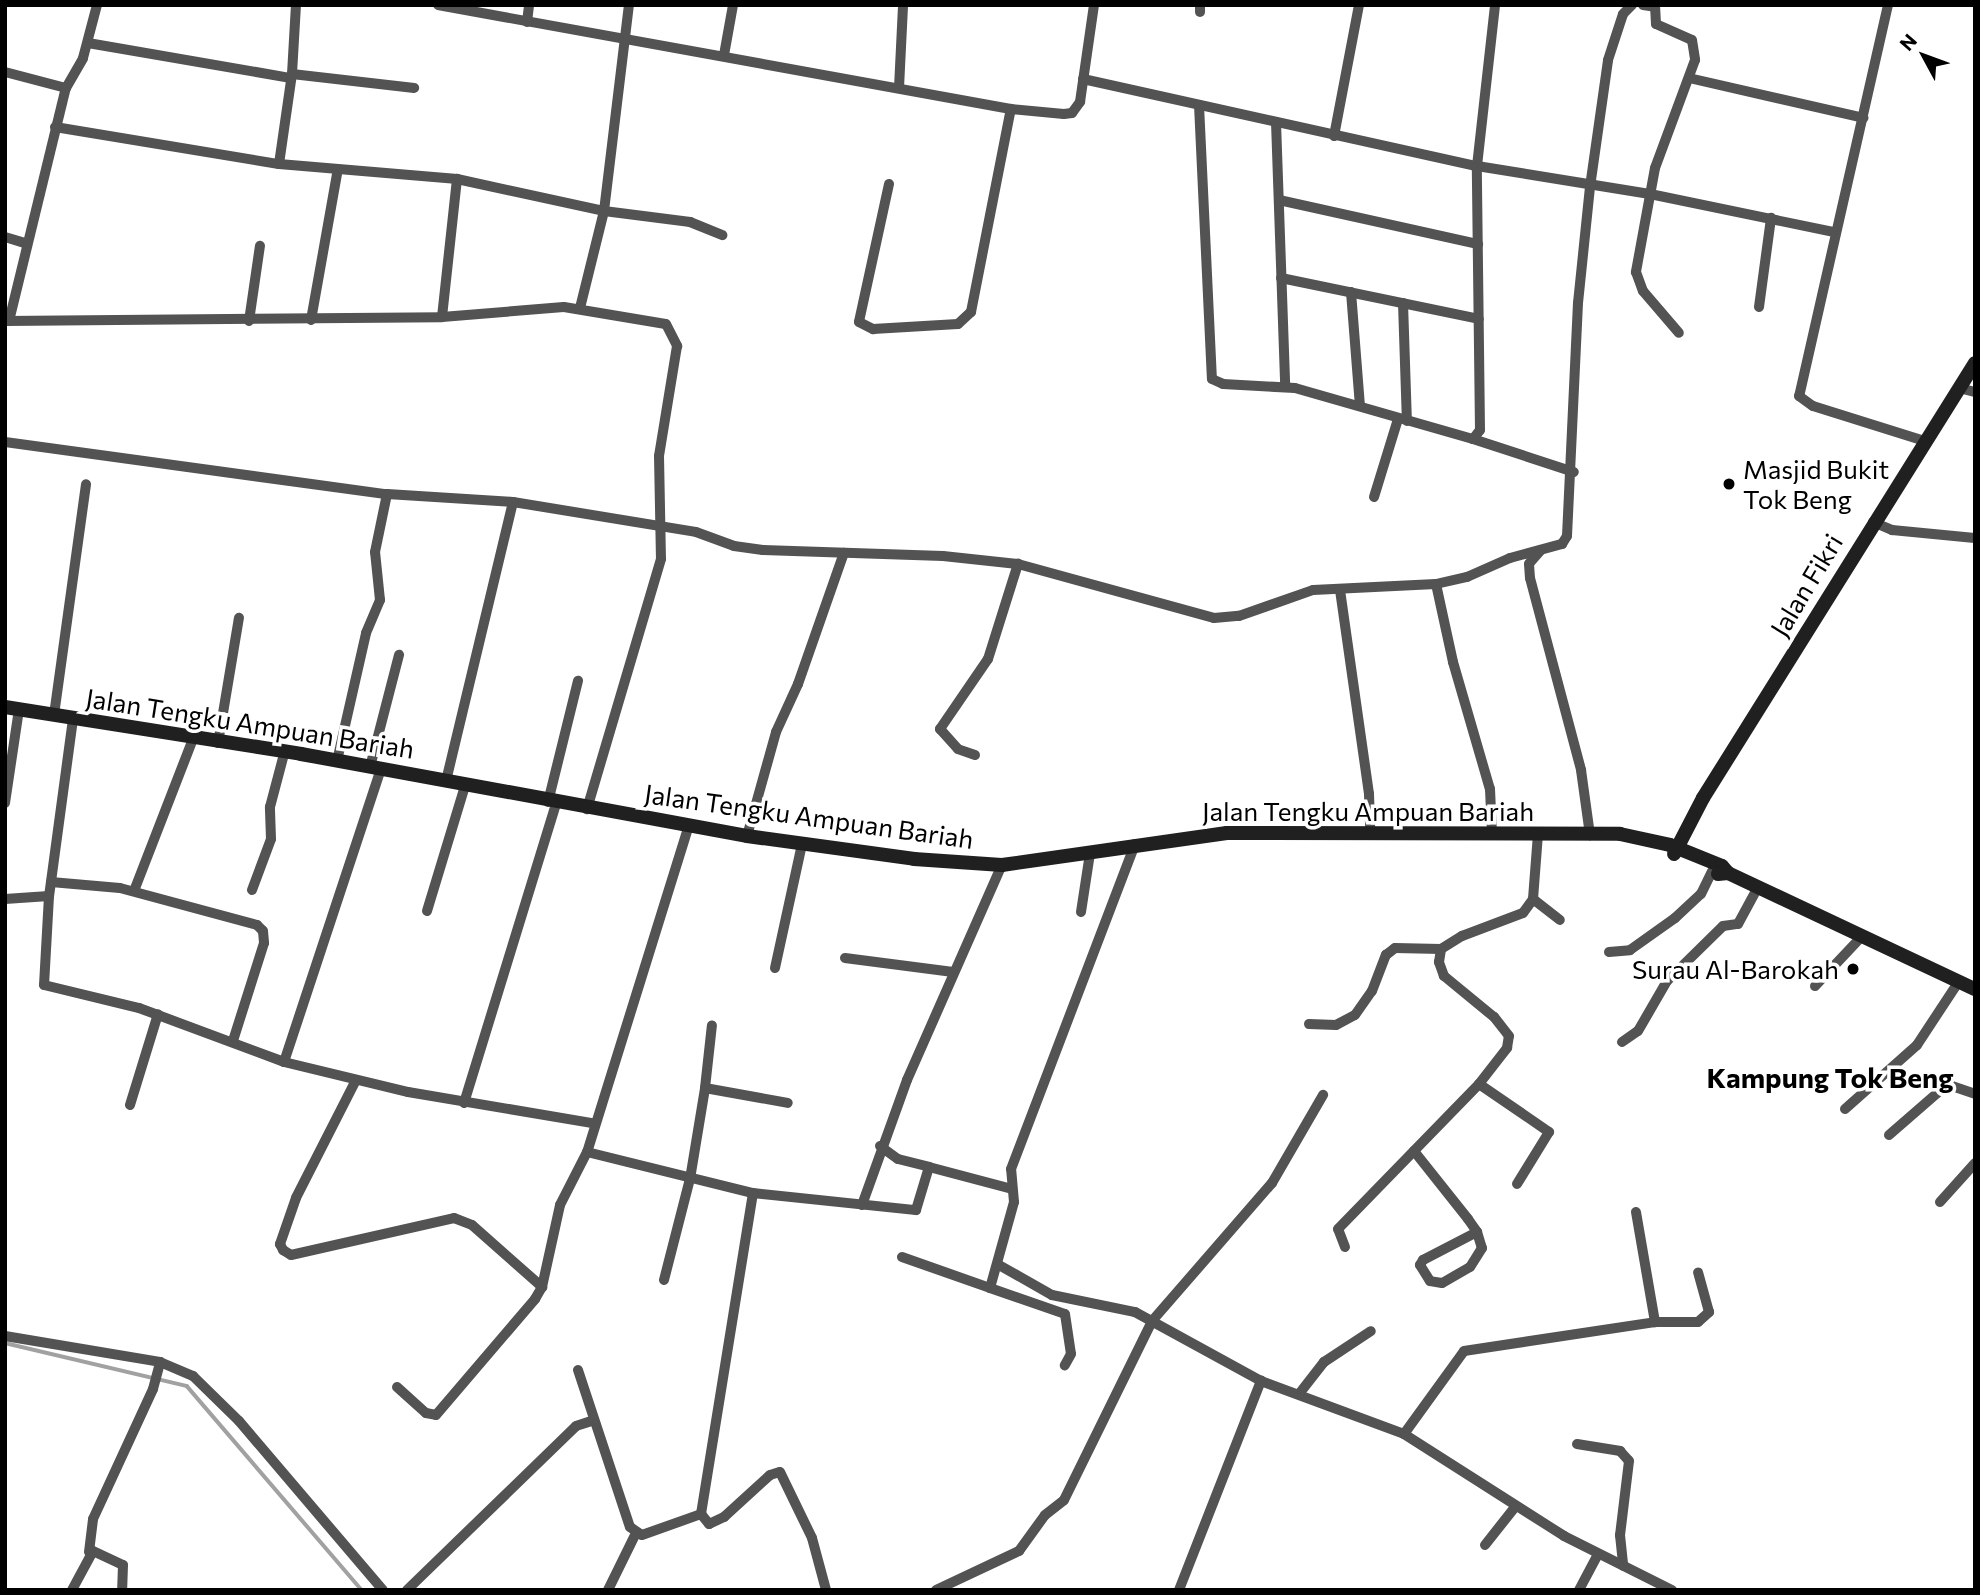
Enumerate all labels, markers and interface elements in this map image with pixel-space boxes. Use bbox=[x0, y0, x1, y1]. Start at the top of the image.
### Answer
north arrow bbox=[1889, 21, 1959, 91]
text: N bbox=[1894, 29, 1921, 55]
place label: Masjid Bukit Tok Beng bbox=[1743, 453, 1889, 514]
marker: Masjid Bukit Tok Beng bbox=[1721, 476, 1737, 492]
street label: Jalan Fikri bbox=[1763, 528, 1849, 642]
street label: Jalan Tengku Ampuan Bariah bbox=[84, 682, 416, 764]
street label: Jalan Tengku Ampuan Bariah bbox=[642, 777, 976, 855]
street label: Jalan Tengku Ampuan Bariah bbox=[1202, 795, 1534, 827]
place label: Surau Al-Barokah bbox=[1632, 953, 1839, 985]
marker: Surau Al-Barokah bbox=[1845, 961, 1861, 977]
district label: Kampung Tok Beng bbox=[1706, 1060, 1954, 1094]

